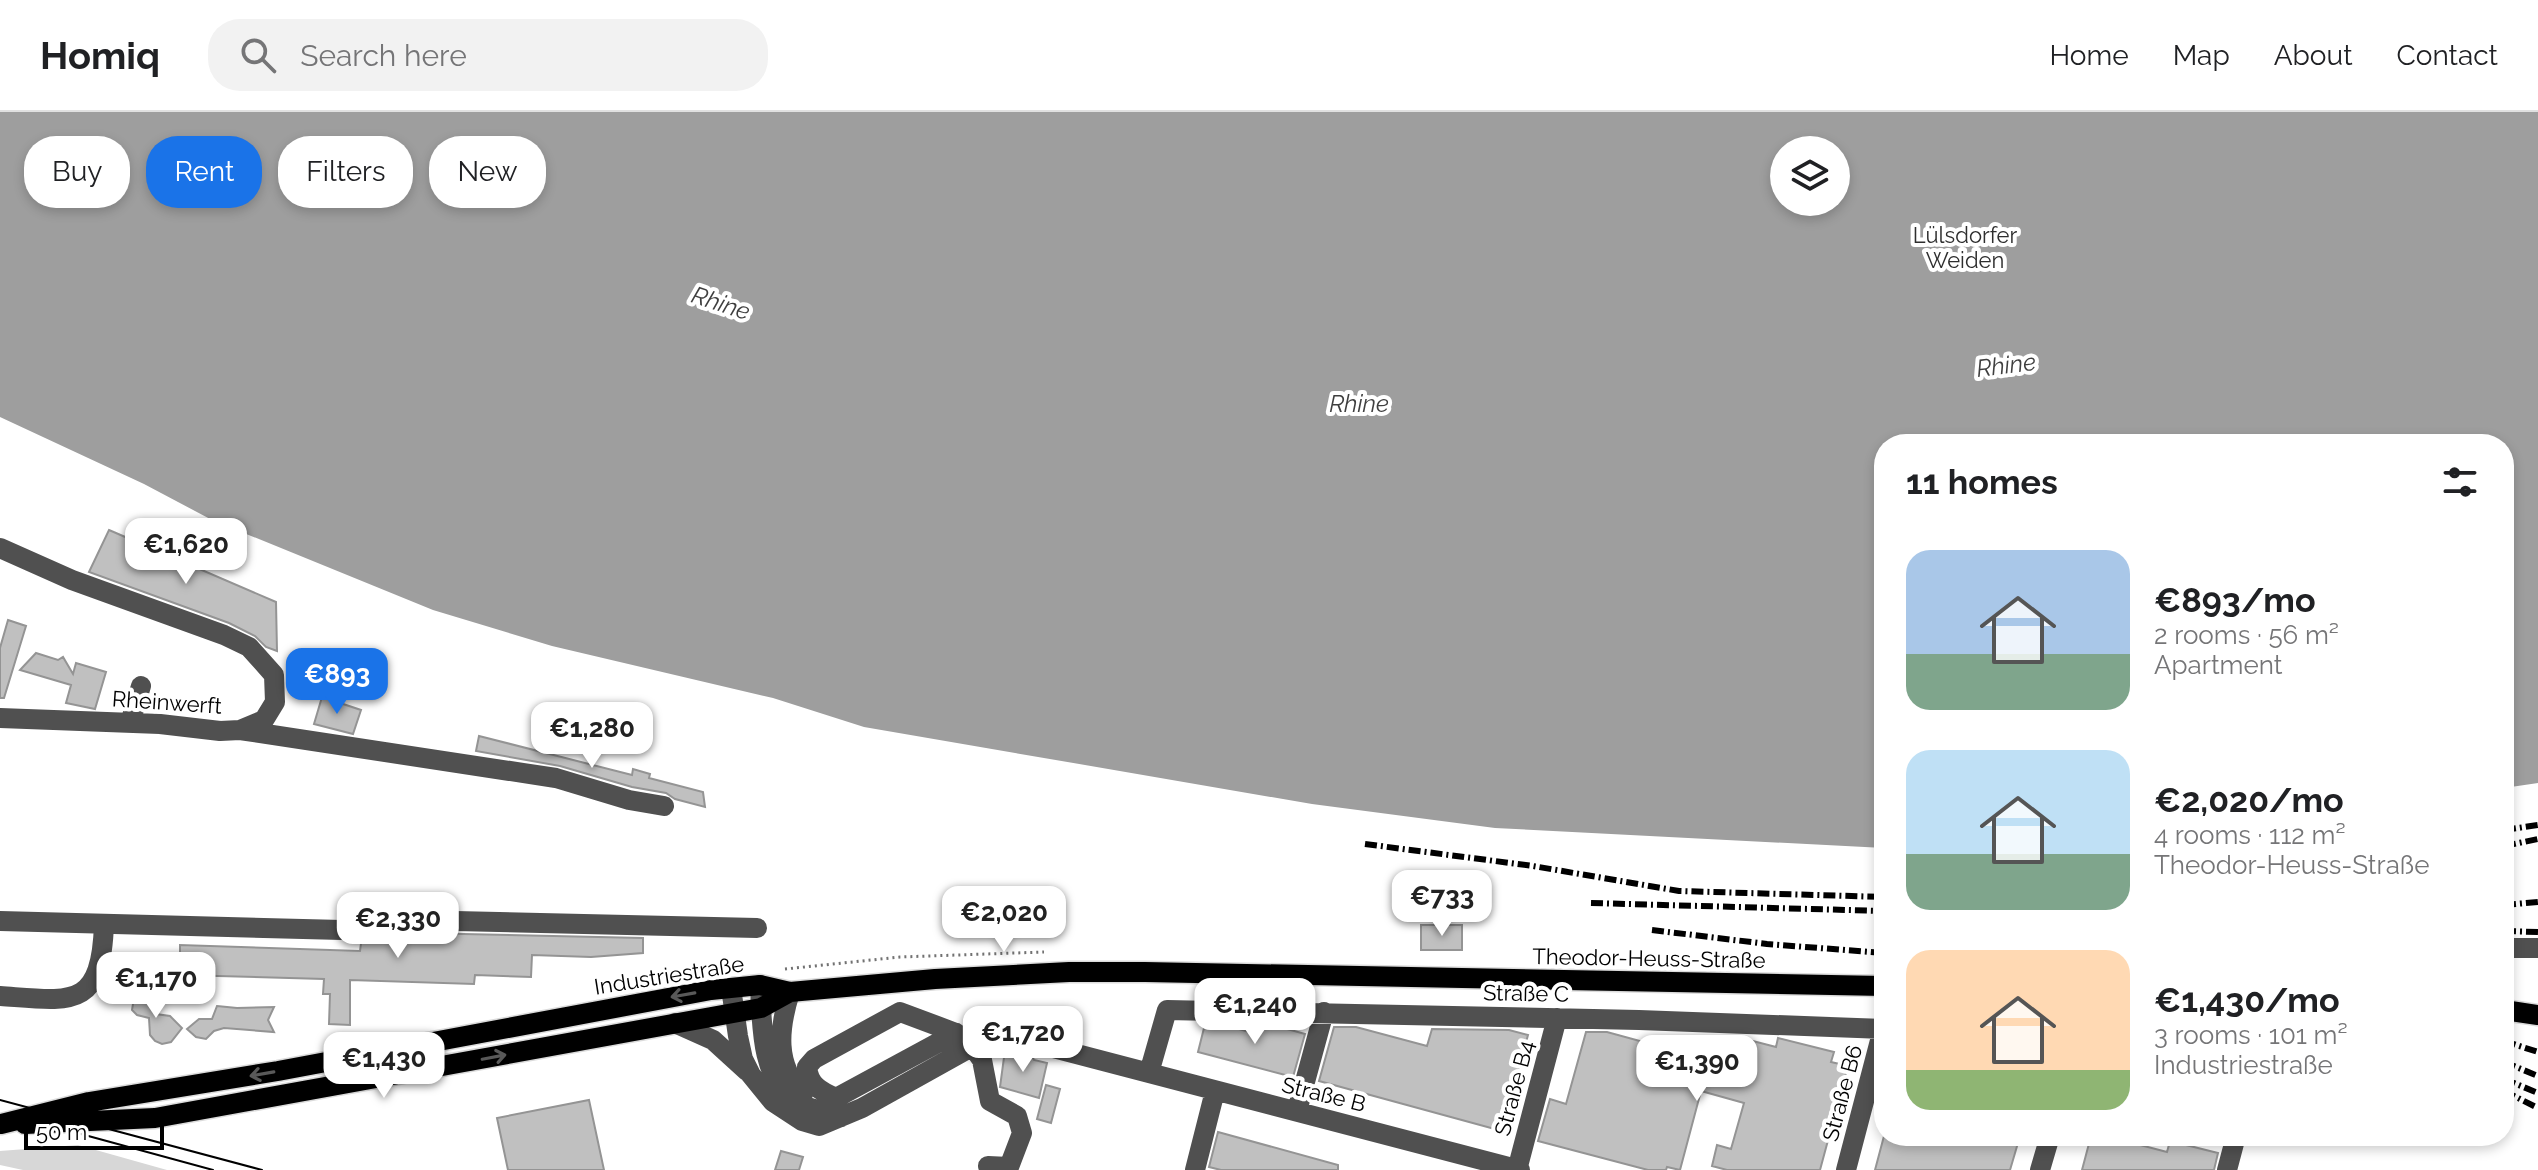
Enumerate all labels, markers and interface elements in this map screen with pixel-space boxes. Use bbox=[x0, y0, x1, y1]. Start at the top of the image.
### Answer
search box bbox=[208, 19, 768, 91]
text: Homiq bbox=[40, 33, 160, 78]
icon: search bbox=[236, 33, 280, 77]
text: Search here bbox=[300, 38, 467, 73]
text: Home bbox=[2049, 39, 2129, 72]
text: Map bbox=[2173, 39, 2230, 72]
text: About bbox=[2274, 39, 2353, 72]
text: Contact bbox=[2397, 39, 2498, 72]
chip: Buy bbox=[24, 136, 130, 208]
chip: Rent bbox=[146, 136, 262, 208]
chip: Filters bbox=[278, 136, 413, 208]
chip: New bbox=[429, 136, 546, 208]
map controls bbox=[1770, 136, 1850, 216]
button: layers bbox=[1770, 136, 1850, 216]
park label: Lülsdorfer Weiden bbox=[1913, 222, 2018, 273]
water label: Rhine bbox=[688, 280, 754, 326]
water label: Rhine bbox=[1975, 347, 2038, 383]
water label: Rhine bbox=[1329, 389, 1389, 418]
icon: filters bbox=[2438, 460, 2482, 504]
text: 11 homes bbox=[1906, 462, 2058, 502]
pin: €1,620 bbox=[121, 518, 251, 586]
text: €1,620 bbox=[143, 529, 229, 559]
text: €893/mo bbox=[2154, 580, 2316, 620]
icon: home bbox=[1970, 582, 2066, 678]
text: 2 rooms · 56 m² bbox=[2154, 620, 2339, 650]
pin: €893 bbox=[290, 648, 384, 716]
text: Apartment bbox=[2154, 650, 2283, 680]
text: €893 bbox=[304, 659, 370, 689]
street label: Rheinwerft bbox=[111, 685, 223, 719]
pin: €1,280 bbox=[527, 702, 657, 770]
text: €1,280 bbox=[549, 713, 635, 743]
text: €2,020/mo bbox=[2154, 780, 2344, 820]
icon: home bbox=[1970, 782, 2066, 878]
text: 4 rooms · 112 m² bbox=[2154, 820, 2346, 850]
text: Theodor-Heuss-Straße bbox=[2154, 850, 2429, 880]
pin: €733 bbox=[1395, 870, 1489, 938]
text: €733 bbox=[1410, 881, 1474, 911]
pin: €2,020 bbox=[939, 886, 1069, 954]
pin: €2,330 bbox=[333, 892, 463, 960]
text: €2,020 bbox=[960, 897, 1048, 927]
text: €2,330 bbox=[355, 903, 441, 933]
street label: Theodor-Heuss-Straße bbox=[1532, 943, 1766, 973]
street label: Industriestraße bbox=[592, 950, 746, 1000]
pin: €1,170 bbox=[91, 952, 221, 1020]
text: €1,170 bbox=[114, 963, 198, 993]
pin: €1,240 bbox=[1190, 978, 1320, 1046]
street label: Straße C bbox=[1483, 979, 1569, 1007]
text: €1,430/mo bbox=[2154, 980, 2340, 1020]
icon: home bbox=[1970, 982, 2066, 1078]
one-way arrow bbox=[671, 988, 696, 1003]
text: €1,240 bbox=[1212, 989, 1298, 1019]
pin: €1,720 bbox=[958, 1006, 1088, 1074]
text: €1,720 bbox=[981, 1017, 1065, 1047]
text: 3 rooms · 101 m² bbox=[2154, 1020, 2348, 1050]
pin: €1,430 bbox=[319, 1032, 449, 1100]
pin: €1,390 bbox=[1632, 1035, 1762, 1103]
street label: Straße B4 bbox=[1489, 1038, 1539, 1138]
street label: Straße B6 bbox=[1817, 1042, 1867, 1144]
text: €1,430 bbox=[342, 1043, 426, 1073]
text: €1,390 bbox=[1654, 1046, 1740, 1076]
one-way arrow bbox=[481, 1049, 506, 1064]
text: Industriestraße bbox=[2154, 1050, 2333, 1080]
one-way arrow bbox=[250, 1067, 275, 1082]
street label: Straße B bbox=[1279, 1071, 1369, 1117]
scale bar bbox=[24, 1114, 164, 1150]
text: 50 m bbox=[36, 1119, 87, 1145]

